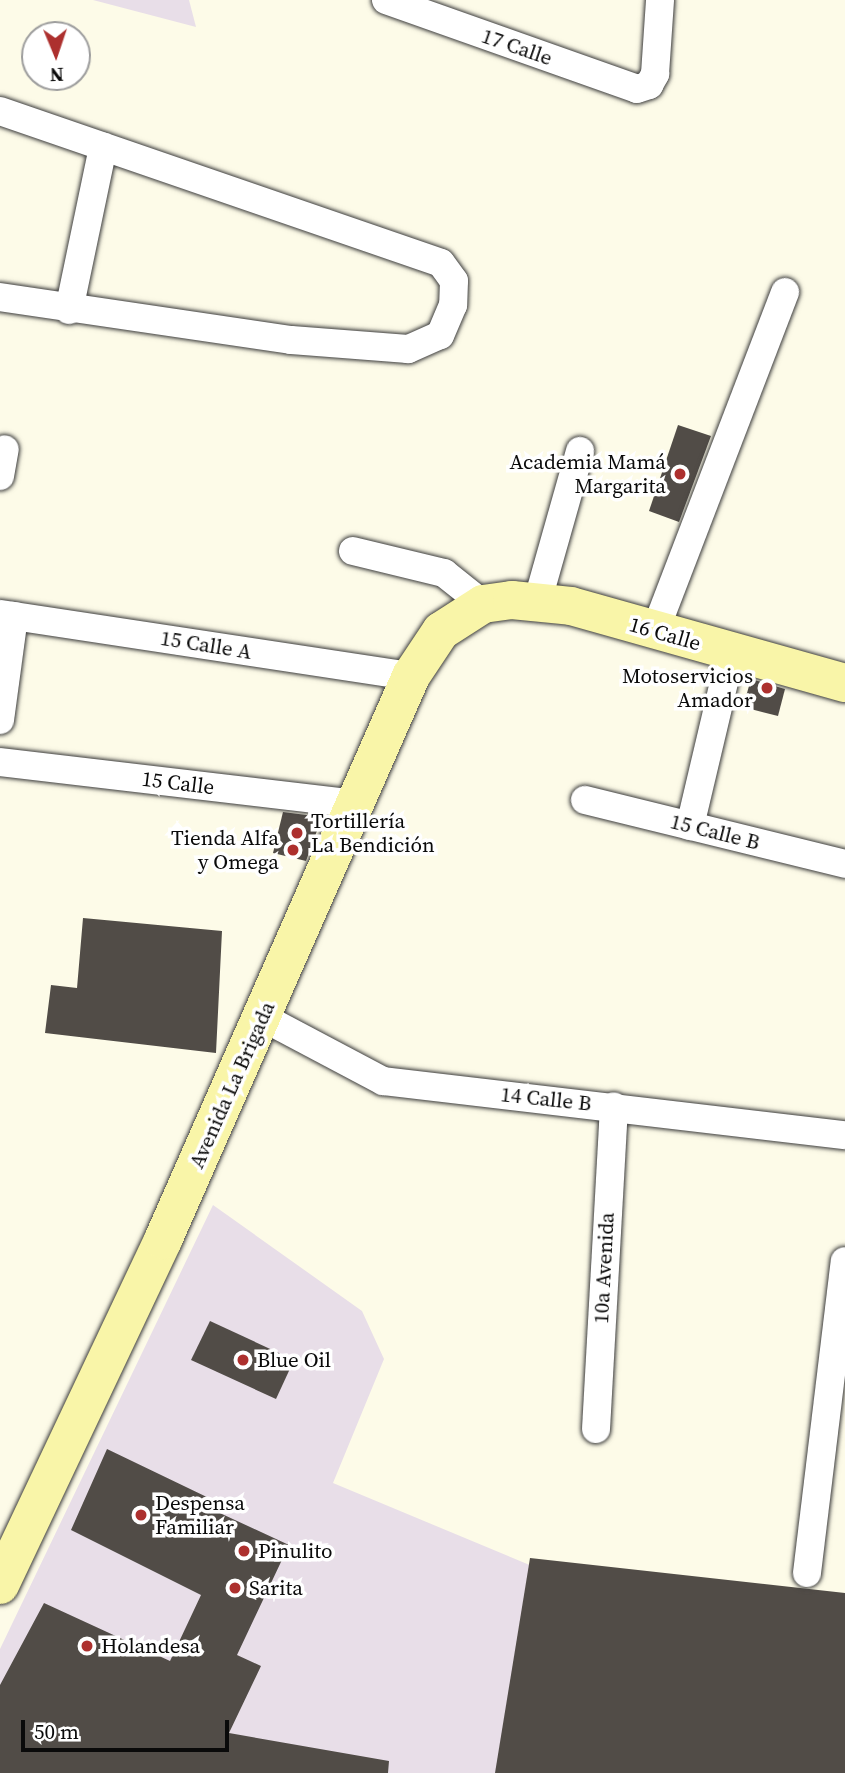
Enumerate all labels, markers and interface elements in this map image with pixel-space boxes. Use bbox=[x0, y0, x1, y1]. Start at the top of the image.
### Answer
north arrow bbox=[21, 21, 91, 91]
street label: 17 Calle bbox=[478, 23, 556, 71]
text: N bbox=[49, 62, 64, 88]
place label: Academia Mamá Margarita bbox=[509, 449, 666, 499]
marker: Academia Mamá Margarita bbox=[672, 466, 688, 482]
street label: 16 Calle bbox=[626, 612, 704, 656]
street label: 15 Calle A bbox=[159, 625, 253, 665]
place label: Motoservicios Amador bbox=[622, 663, 753, 713]
marker: Motoservicios Amador bbox=[759, 680, 775, 696]
street label: 15 Calle bbox=[140, 766, 216, 800]
place label: Tortillería La Bendición bbox=[311, 808, 435, 858]
street label: 15 Calle B bbox=[668, 809, 762, 855]
place label: Tienda Alfa y Omega bbox=[171, 825, 279, 875]
marker: Tortillería La Bendición bbox=[289, 825, 305, 841]
marker: Tienda Alfa y Omega bbox=[285, 842, 301, 858]
street label: Avenida La Brigada bbox=[184, 998, 280, 1172]
street label: 14 Calle B bbox=[499, 1082, 593, 1116]
street label: 10a Avenida bbox=[588, 1212, 620, 1324]
place label: Blue Oil bbox=[257, 1347, 331, 1373]
marker: Blue Oil bbox=[235, 1352, 251, 1368]
place label: Despensa Familiar bbox=[155, 1490, 245, 1540]
marker: Despensa Familiar bbox=[133, 1507, 149, 1523]
place label: Pinulito bbox=[258, 1538, 333, 1564]
marker: Pinulito bbox=[236, 1543, 252, 1559]
place label: Sarita bbox=[249, 1575, 303, 1601]
marker: Sarita bbox=[227, 1580, 243, 1596]
place label: Holandesa bbox=[101, 1633, 200, 1659]
marker: Holandesa bbox=[79, 1638, 95, 1654]
scale bar bbox=[24, 1706, 233, 1750]
text: 50 m bbox=[34, 1717, 79, 1746]

